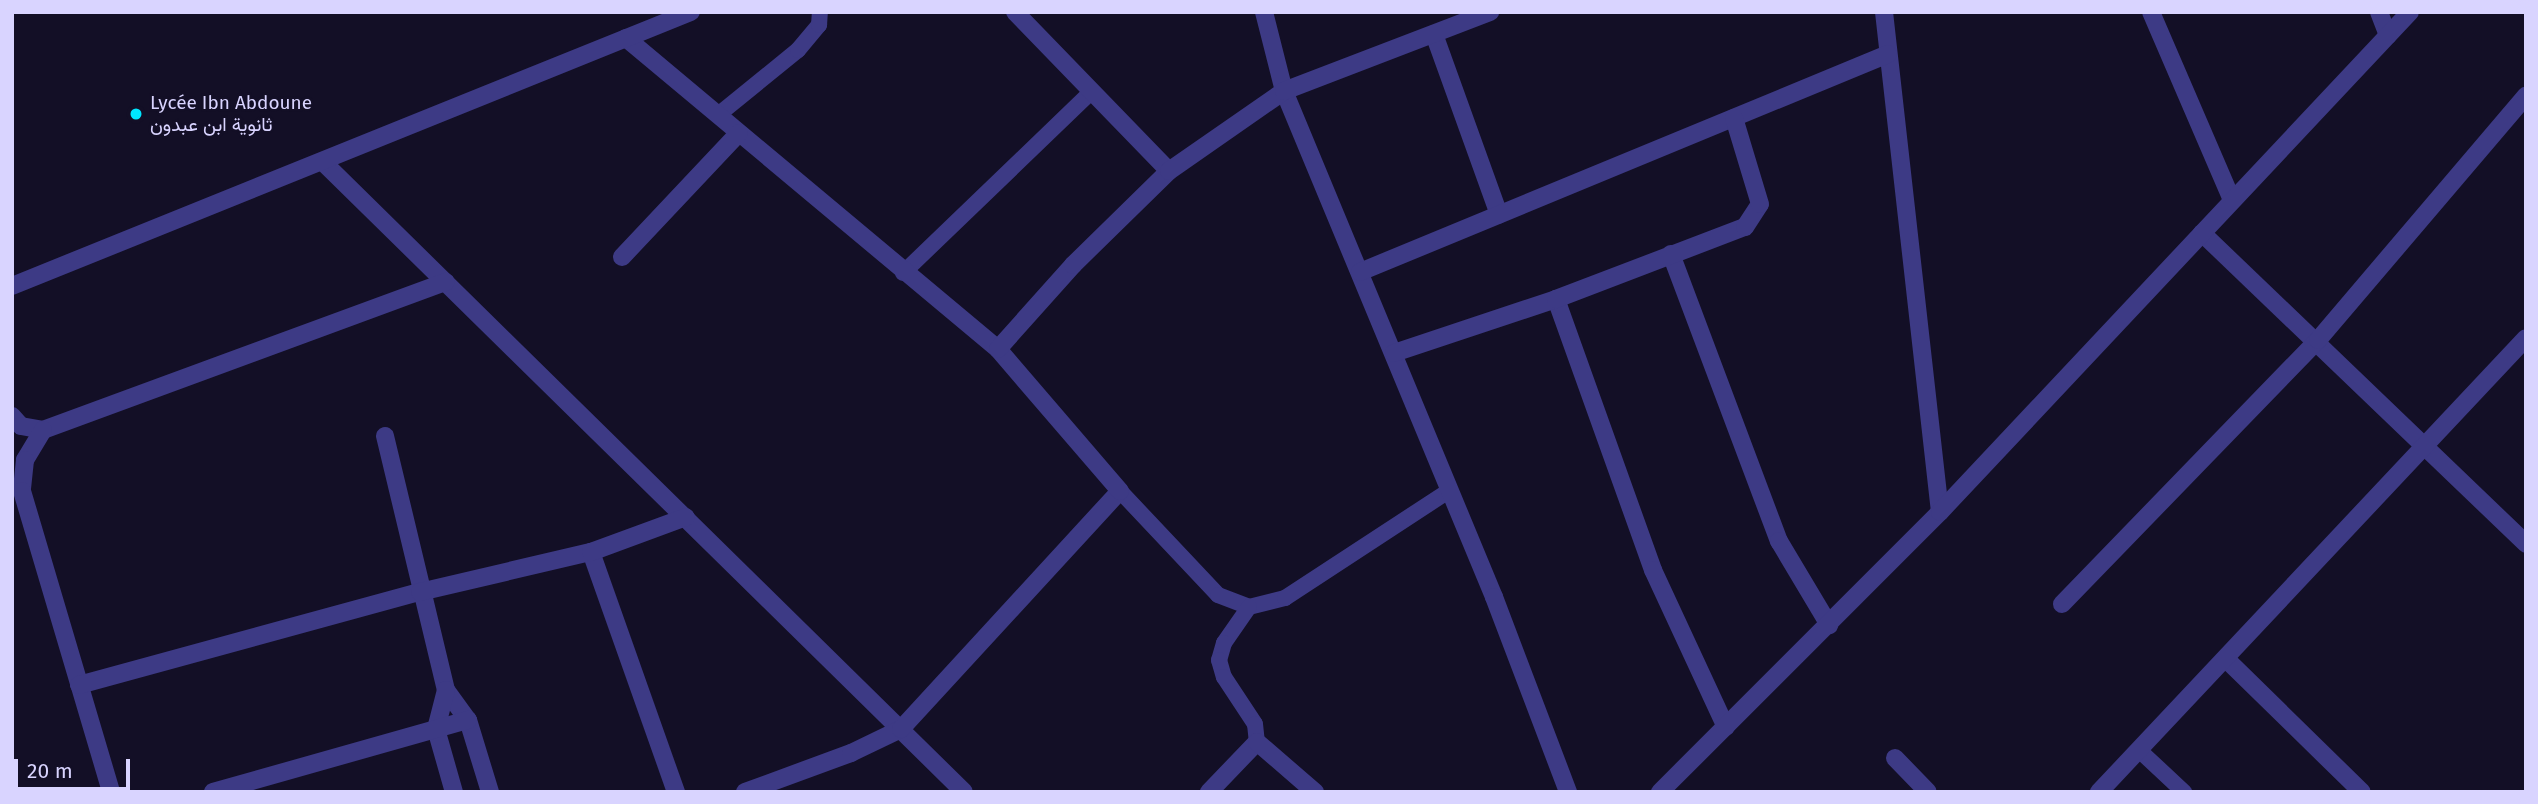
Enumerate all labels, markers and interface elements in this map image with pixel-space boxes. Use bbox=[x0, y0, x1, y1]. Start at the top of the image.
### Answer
place label: Lycée Ibn Abdoune ثانوية ابن عبدون bbox=[150, 92, 312, 136]
marker: Lycée Ibn Abdoune ثانوية ابن عبدون bbox=[128, 106, 144, 122]
scale bar bbox=[18, 744, 133, 788]
text: 20 m bbox=[27, 758, 73, 784]

